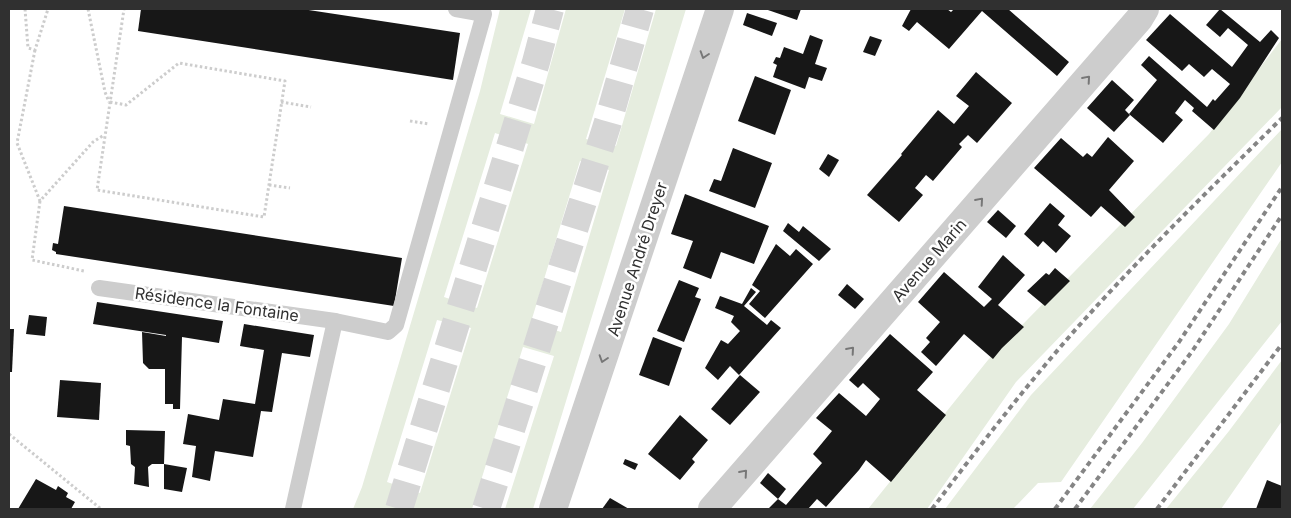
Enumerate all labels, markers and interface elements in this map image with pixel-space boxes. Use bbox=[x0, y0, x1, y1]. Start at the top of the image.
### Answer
one-way arrow bbox=[700, 50, 710, 59]
one-way arrow bbox=[1081, 75, 1090, 84]
street label: Avenue André Dreyer bbox=[603, 179, 671, 339]
one-way arrow bbox=[975, 198, 984, 207]
street label: Avenue Marin bbox=[887, 214, 971, 306]
street label: Résidence la Fontaine bbox=[134, 283, 300, 325]
one-way arrow bbox=[845, 347, 853, 356]
one-way arrow bbox=[599, 354, 609, 362]
one-way arrow bbox=[738, 469, 747, 478]

